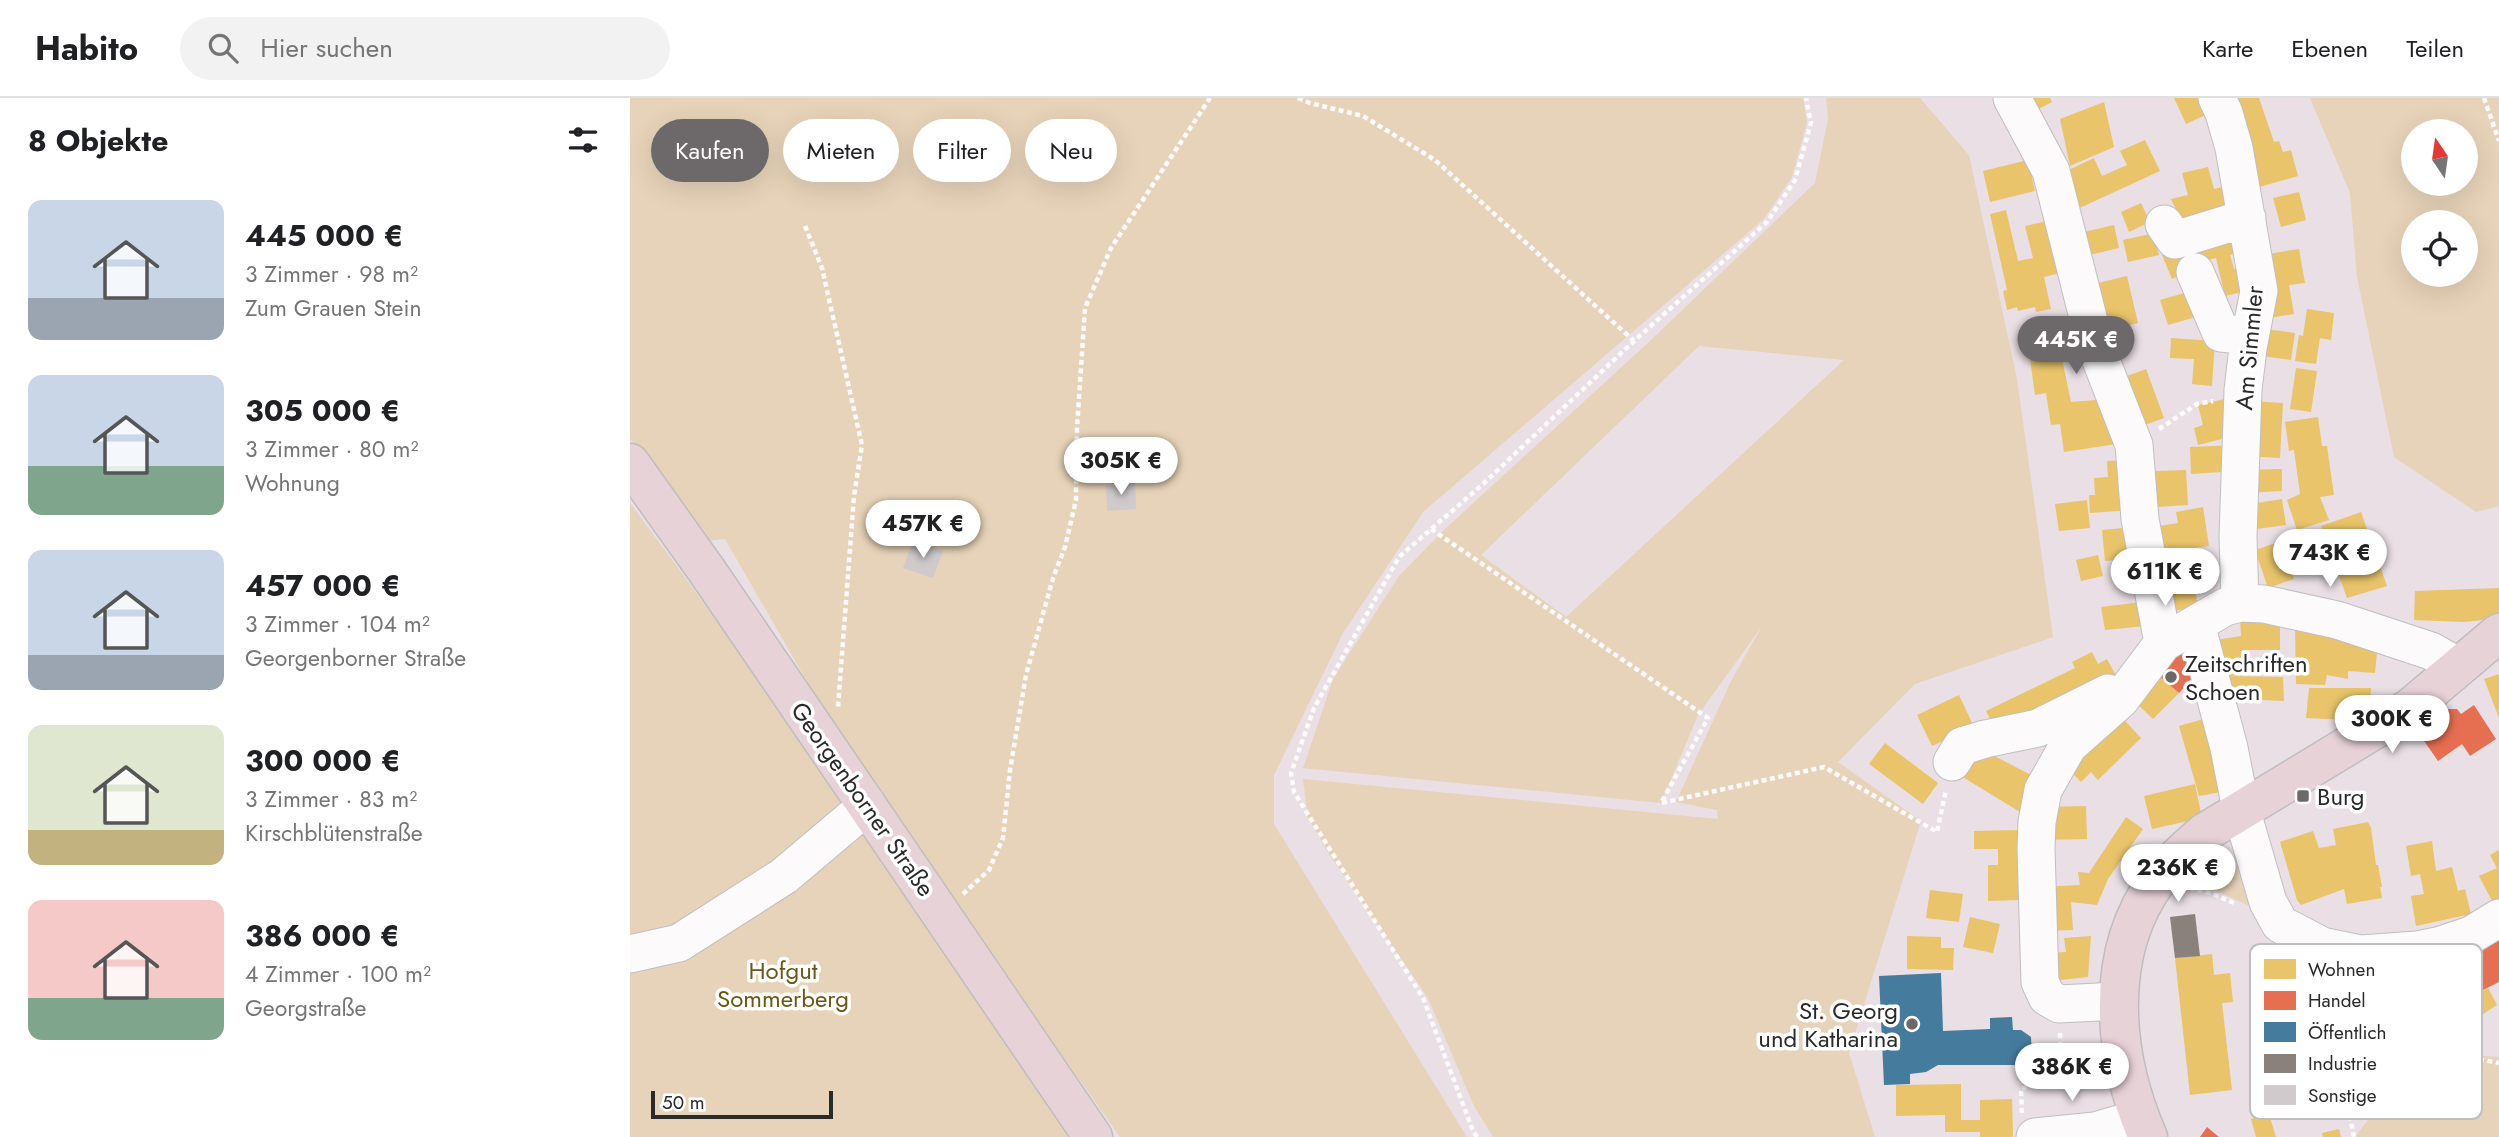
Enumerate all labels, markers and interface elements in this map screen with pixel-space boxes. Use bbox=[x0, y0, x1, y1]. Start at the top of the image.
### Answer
search box bbox=[180, 17, 670, 80]
text: Habito bbox=[35, 25, 138, 72]
icon: search bbox=[204, 29, 242, 67]
text: Hier suchen bbox=[260, 29, 393, 67]
text: Karte bbox=[2202, 31, 2253, 66]
text: Ebenen bbox=[2291, 31, 2368, 66]
text: Teilen bbox=[2406, 31, 2464, 66]
text: 8 Objekte bbox=[28, 119, 168, 162]
chip: Kaufen bbox=[651, 119, 769, 182]
chip: Mieten bbox=[783, 119, 899, 182]
chip: Filter bbox=[913, 119, 1011, 182]
chip: Neu bbox=[1025, 119, 1117, 182]
north arrow bbox=[2401, 119, 2478, 196]
map controls bbox=[2401, 119, 2478, 287]
icon: filters bbox=[564, 121, 602, 159]
button: locate bbox=[2401, 210, 2478, 287]
text: 445 000 € bbox=[245, 214, 403, 257]
icon: home bbox=[84, 228, 168, 312]
text: 3 Zimmer · 98 m² bbox=[245, 257, 418, 291]
street label: Am Simmler bbox=[2226, 284, 2272, 412]
text: Zum Grauen Stein bbox=[245, 291, 421, 325]
pin: 445K € bbox=[2019, 316, 2133, 376]
text: 445K € bbox=[2034, 322, 2119, 356]
text: 305 000 € bbox=[245, 389, 400, 432]
icon: home bbox=[84, 403, 168, 487]
text: 3 Zimmer · 80 m² bbox=[245, 432, 418, 466]
pin: 305K € bbox=[1064, 438, 1178, 497]
text: 305K € bbox=[1080, 443, 1162, 477]
text: Wohnung bbox=[245, 466, 340, 500]
pin: 457K € bbox=[866, 500, 980, 560]
text: 457K € bbox=[882, 506, 964, 540]
pin: 743K € bbox=[2273, 530, 2387, 589]
text: 743K € bbox=[2289, 535, 2371, 569]
pin: 611K € bbox=[2108, 548, 2222, 608]
text: 611K € bbox=[2127, 554, 2203, 588]
text: 457 000 € bbox=[245, 564, 401, 607]
icon: home bbox=[84, 578, 168, 662]
text: 3 Zimmer · 104 m² bbox=[245, 607, 430, 641]
text: Georgenborner Straße bbox=[245, 641, 466, 675]
place label: Zeitschriften Schoen bbox=[2185, 646, 2308, 709]
marker: Zeitschriften Schoen bbox=[2163, 669, 2179, 685]
street label: Georgenborner Straße bbox=[783, 695, 943, 903]
pin: 300K € bbox=[2335, 696, 2449, 755]
text: 300K € bbox=[2351, 701, 2433, 735]
text: 300 000 € bbox=[245, 739, 401, 782]
icon: home bbox=[84, 753, 168, 837]
place label: Burg bbox=[2317, 779, 2365, 814]
text: 3 Zimmer · 83 m² bbox=[245, 782, 417, 816]
marker: Burg bbox=[2295, 788, 2311, 804]
text: Kirschblütenstraße bbox=[245, 816, 423, 850]
pin: 236K € bbox=[2121, 844, 2235, 904]
text: 236K € bbox=[2137, 850, 2219, 884]
text: 386 000 € bbox=[245, 914, 400, 957]
icon: home bbox=[84, 928, 168, 1012]
legend bbox=[2250, 944, 2482, 1119]
park label: Hofgut Sommerberg bbox=[717, 953, 849, 1016]
text: Wohnen bbox=[2308, 956, 2375, 983]
text: 4 Zimmer · 100 m² bbox=[245, 957, 431, 991]
text: Handel bbox=[2308, 987, 2366, 1014]
text: Georgstraße bbox=[245, 991, 366, 1025]
place label: St. Georg und Katharina bbox=[1758, 993, 1898, 1056]
marker: St. Georg und Katharina bbox=[1904, 1016, 1920, 1032]
text: Öffentlich bbox=[2308, 1019, 2387, 1046]
pin: 386K € bbox=[2015, 1044, 2129, 1103]
text: 386K € bbox=[2031, 1049, 2113, 1083]
text: Industrie bbox=[2308, 1050, 2377, 1077]
text: Sonstige bbox=[2308, 1082, 2377, 1109]
scale bar bbox=[651, 1088, 833, 1120]
text: 50 m bbox=[662, 1089, 705, 1116]

